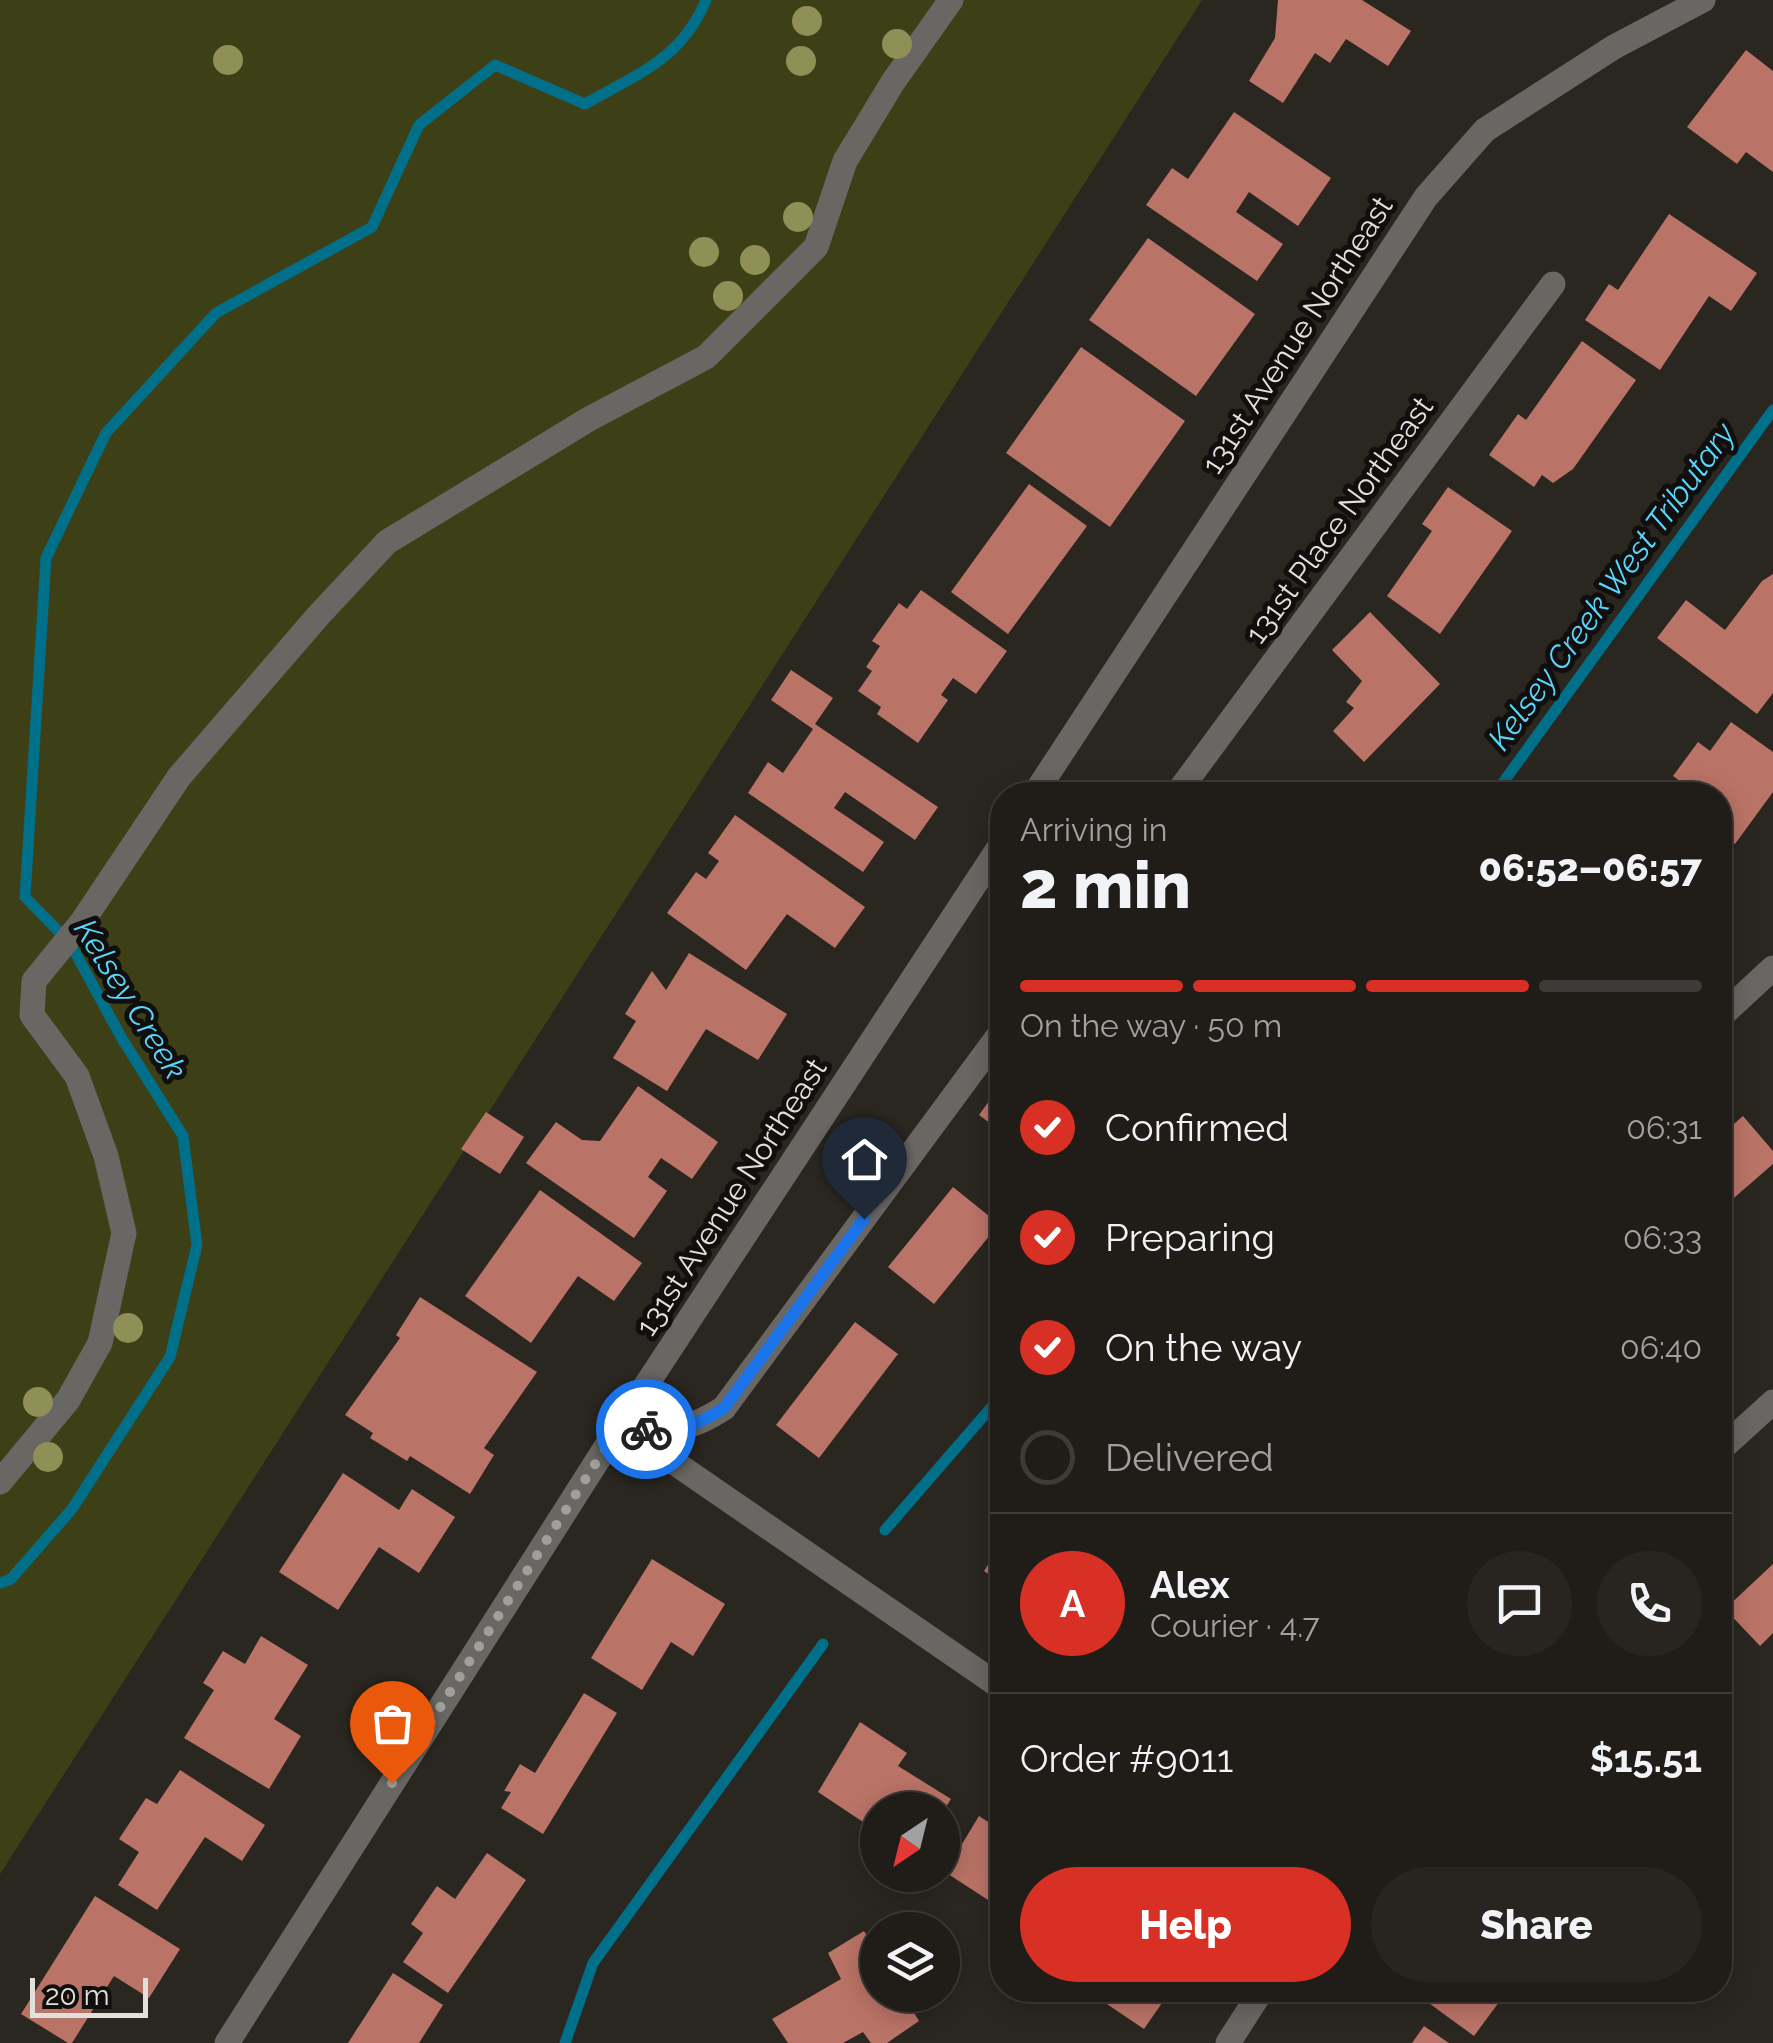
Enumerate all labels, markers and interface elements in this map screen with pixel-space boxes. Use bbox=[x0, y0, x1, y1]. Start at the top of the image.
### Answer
street label: 131st Avenue Northeast bbox=[1194, 190, 1400, 480]
street label: 131st Place Northeast bbox=[1238, 390, 1440, 650]
water label: Kelsey Creek West Tributary bbox=[1480, 414, 1743, 757]
text: Arriving in bbox=[1020, 811, 1167, 848]
text: 06:52–06:57 bbox=[1479, 845, 1702, 890]
text: 2 min bbox=[1020, 847, 1191, 923]
water label: Kelsey Creek bbox=[67, 912, 195, 1086]
text: On the way · 50 m bbox=[1020, 1007, 1282, 1044]
street label: 131st Avenue Northeast bbox=[628, 1052, 834, 1342]
icon: check bbox=[1020, 1100, 1075, 1155]
text: Confirmed bbox=[1105, 1105, 1289, 1150]
text: 06:31 bbox=[1626, 1109, 1702, 1146]
pin bbox=[822, 1117, 907, 1220]
icon: home bbox=[837, 1132, 892, 1187]
icon: check bbox=[1020, 1210, 1075, 1265]
text: Preparing bbox=[1105, 1215, 1275, 1260]
text: 06:33 bbox=[1623, 1219, 1702, 1256]
icon: check bbox=[1020, 1320, 1075, 1375]
text: On the way bbox=[1105, 1325, 1302, 1370]
text: 06:40 bbox=[1620, 1329, 1702, 1366]
courier bbox=[596, 1379, 696, 1479]
icon: bike bbox=[619, 1402, 674, 1457]
text: Delivered bbox=[1105, 1435, 1274, 1480]
button: chat bbox=[1467, 1551, 1572, 1656]
button: phone bbox=[1597, 1551, 1702, 1656]
text: Alex bbox=[1150, 1562, 1230, 1607]
text: A bbox=[1060, 1581, 1085, 1626]
text: Courier · 4.7 bbox=[1150, 1607, 1320, 1644]
pin bbox=[350, 1681, 435, 1784]
icon: bag bbox=[365, 1696, 420, 1751]
text: Order #9011 bbox=[1020, 1736, 1233, 1781]
text: $15.51 bbox=[1590, 1736, 1702, 1781]
north arrow bbox=[860, 1792, 960, 1892]
map controls bbox=[860, 1792, 960, 2012]
button: Help bbox=[1020, 1867, 1351, 1982]
button: Share bbox=[1371, 1867, 1702, 1982]
button: layers bbox=[860, 1912, 960, 2012]
scale bar bbox=[30, 1973, 148, 2018]
text: 20 m bbox=[45, 1979, 110, 2012]

